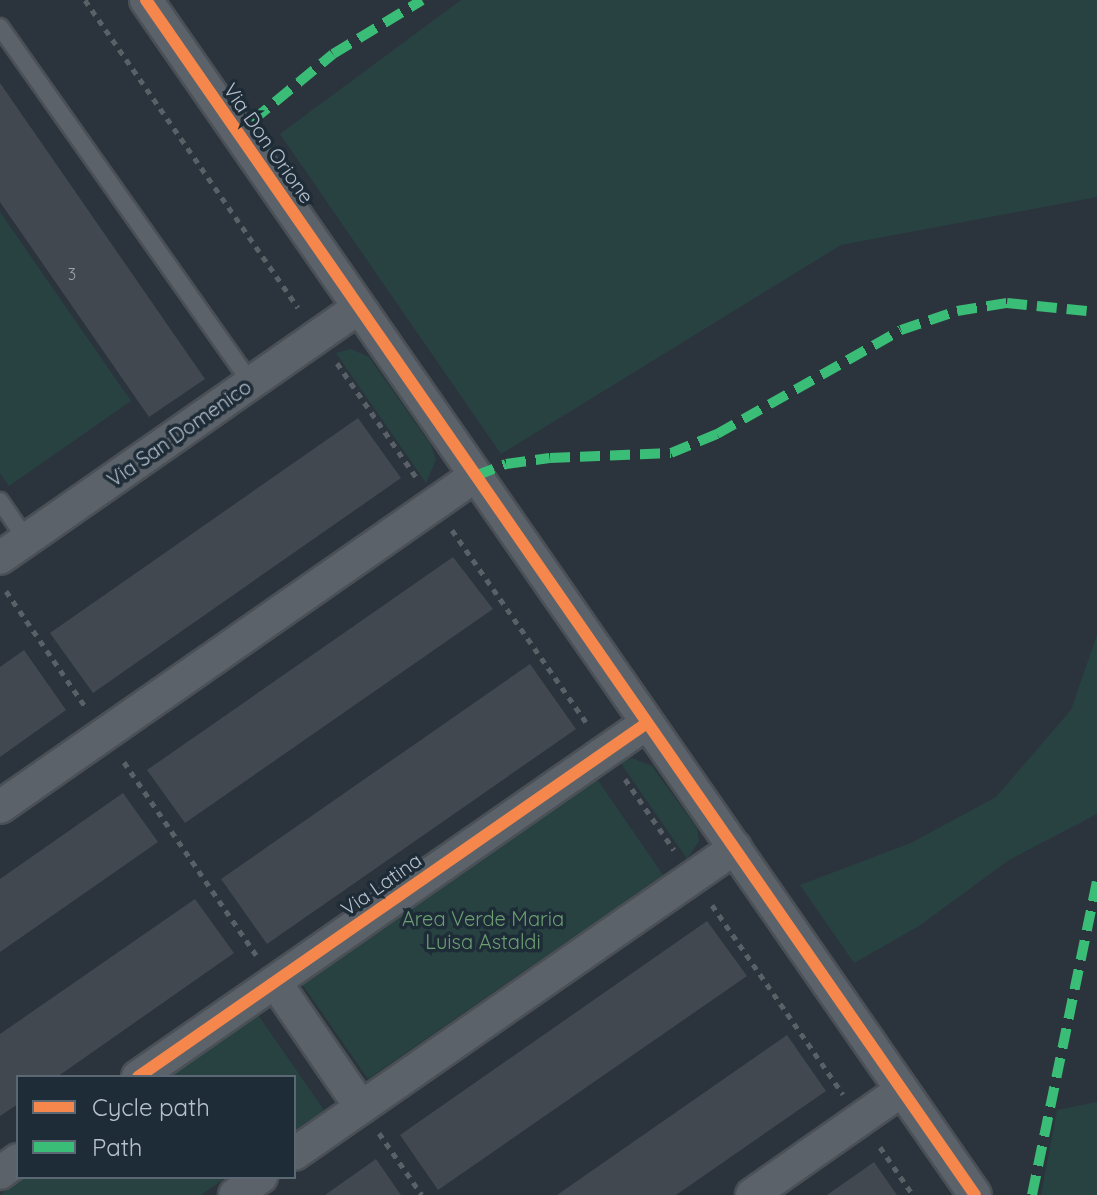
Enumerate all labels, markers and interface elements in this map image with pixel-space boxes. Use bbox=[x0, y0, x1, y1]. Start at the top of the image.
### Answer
street label: Via Don Orione bbox=[219, 78, 319, 208]
house number: 3 bbox=[68, 264, 76, 284]
street label: Via San Domenico bbox=[102, 374, 256, 492]
street label: Via Latina bbox=[336, 848, 426, 920]
park label: Area Verde Maria Luisa Astaldi bbox=[402, 906, 564, 953]
legend bbox=[16, 1075, 296, 1179]
text: Cycle path bbox=[92, 1092, 210, 1122]
text: Path bbox=[92, 1132, 143, 1162]

